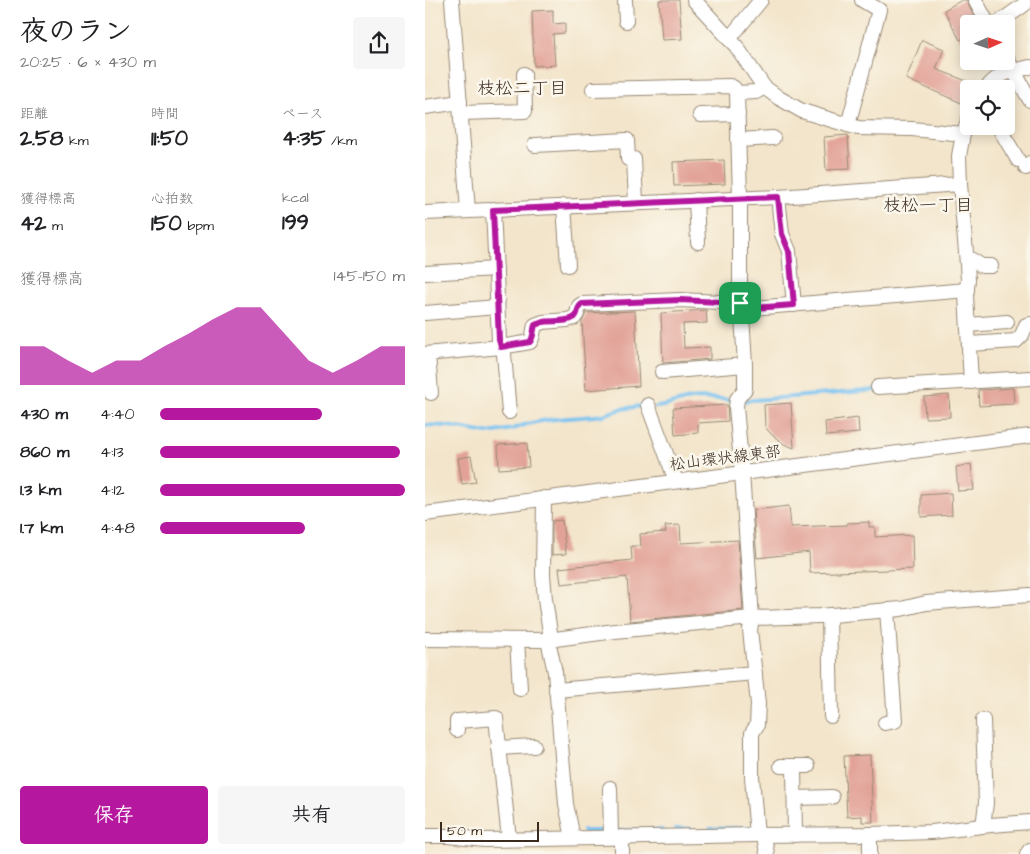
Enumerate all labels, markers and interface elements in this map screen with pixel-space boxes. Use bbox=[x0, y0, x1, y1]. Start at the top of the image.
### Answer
text: 夜のラン bbox=[20, 12, 132, 51]
north arrow bbox=[960, 15, 1015, 70]
map controls bbox=[960, 15, 1015, 135]
button: share bbox=[353, 17, 405, 69]
text: 20:25 · 6 × 430 m bbox=[20, 51, 156, 73]
district label: 枝松二丁目 bbox=[477, 76, 567, 101]
button: locate bbox=[960, 80, 1015, 135]
text: 距離 bbox=[20, 104, 48, 124]
text: 時間 bbox=[151, 104, 179, 124]
text: ペース bbox=[282, 104, 323, 124]
text: 2.58 bbox=[20, 124, 63, 153]
text: 11:50 bbox=[151, 124, 188, 153]
text: 4:35 bbox=[282, 124, 325, 153]
text: km bbox=[63, 131, 89, 151]
text: /km bbox=[325, 131, 357, 151]
text: kcal bbox=[282, 188, 309, 208]
text: 獲得標高 bbox=[20, 189, 76, 209]
text: 心拍数 bbox=[151, 189, 193, 209]
district label: 枝松一丁目 bbox=[883, 193, 973, 218]
text: 199 bbox=[282, 208, 309, 237]
text: 42 bbox=[20, 209, 46, 238]
text: 150 bbox=[151, 209, 182, 238]
text: m bbox=[46, 216, 63, 236]
text: bpm bbox=[182, 216, 214, 236]
text: 145–150 m bbox=[333, 265, 405, 287]
text: 獲得標高 bbox=[20, 268, 84, 290]
pin bbox=[719, 282, 761, 324]
icon: arrive bbox=[726, 289, 754, 317]
text: 430 m bbox=[20, 403, 68, 425]
text: 4:40 bbox=[100, 403, 135, 425]
street label: 松山環状線東部 bbox=[668, 440, 782, 476]
text: 860 m bbox=[20, 441, 69, 463]
text: 4:13 bbox=[100, 441, 124, 463]
text: 1.3 km bbox=[20, 479, 61, 501]
text: 4:12 bbox=[100, 479, 125, 501]
text: 1.7 km bbox=[20, 517, 63, 539]
text: 4:48 bbox=[100, 517, 135, 539]
button: 保存 bbox=[20, 786, 208, 844]
button: 共有 bbox=[218, 786, 405, 844]
scale bar bbox=[440, 819, 539, 842]
text: 50 m bbox=[447, 821, 482, 841]

